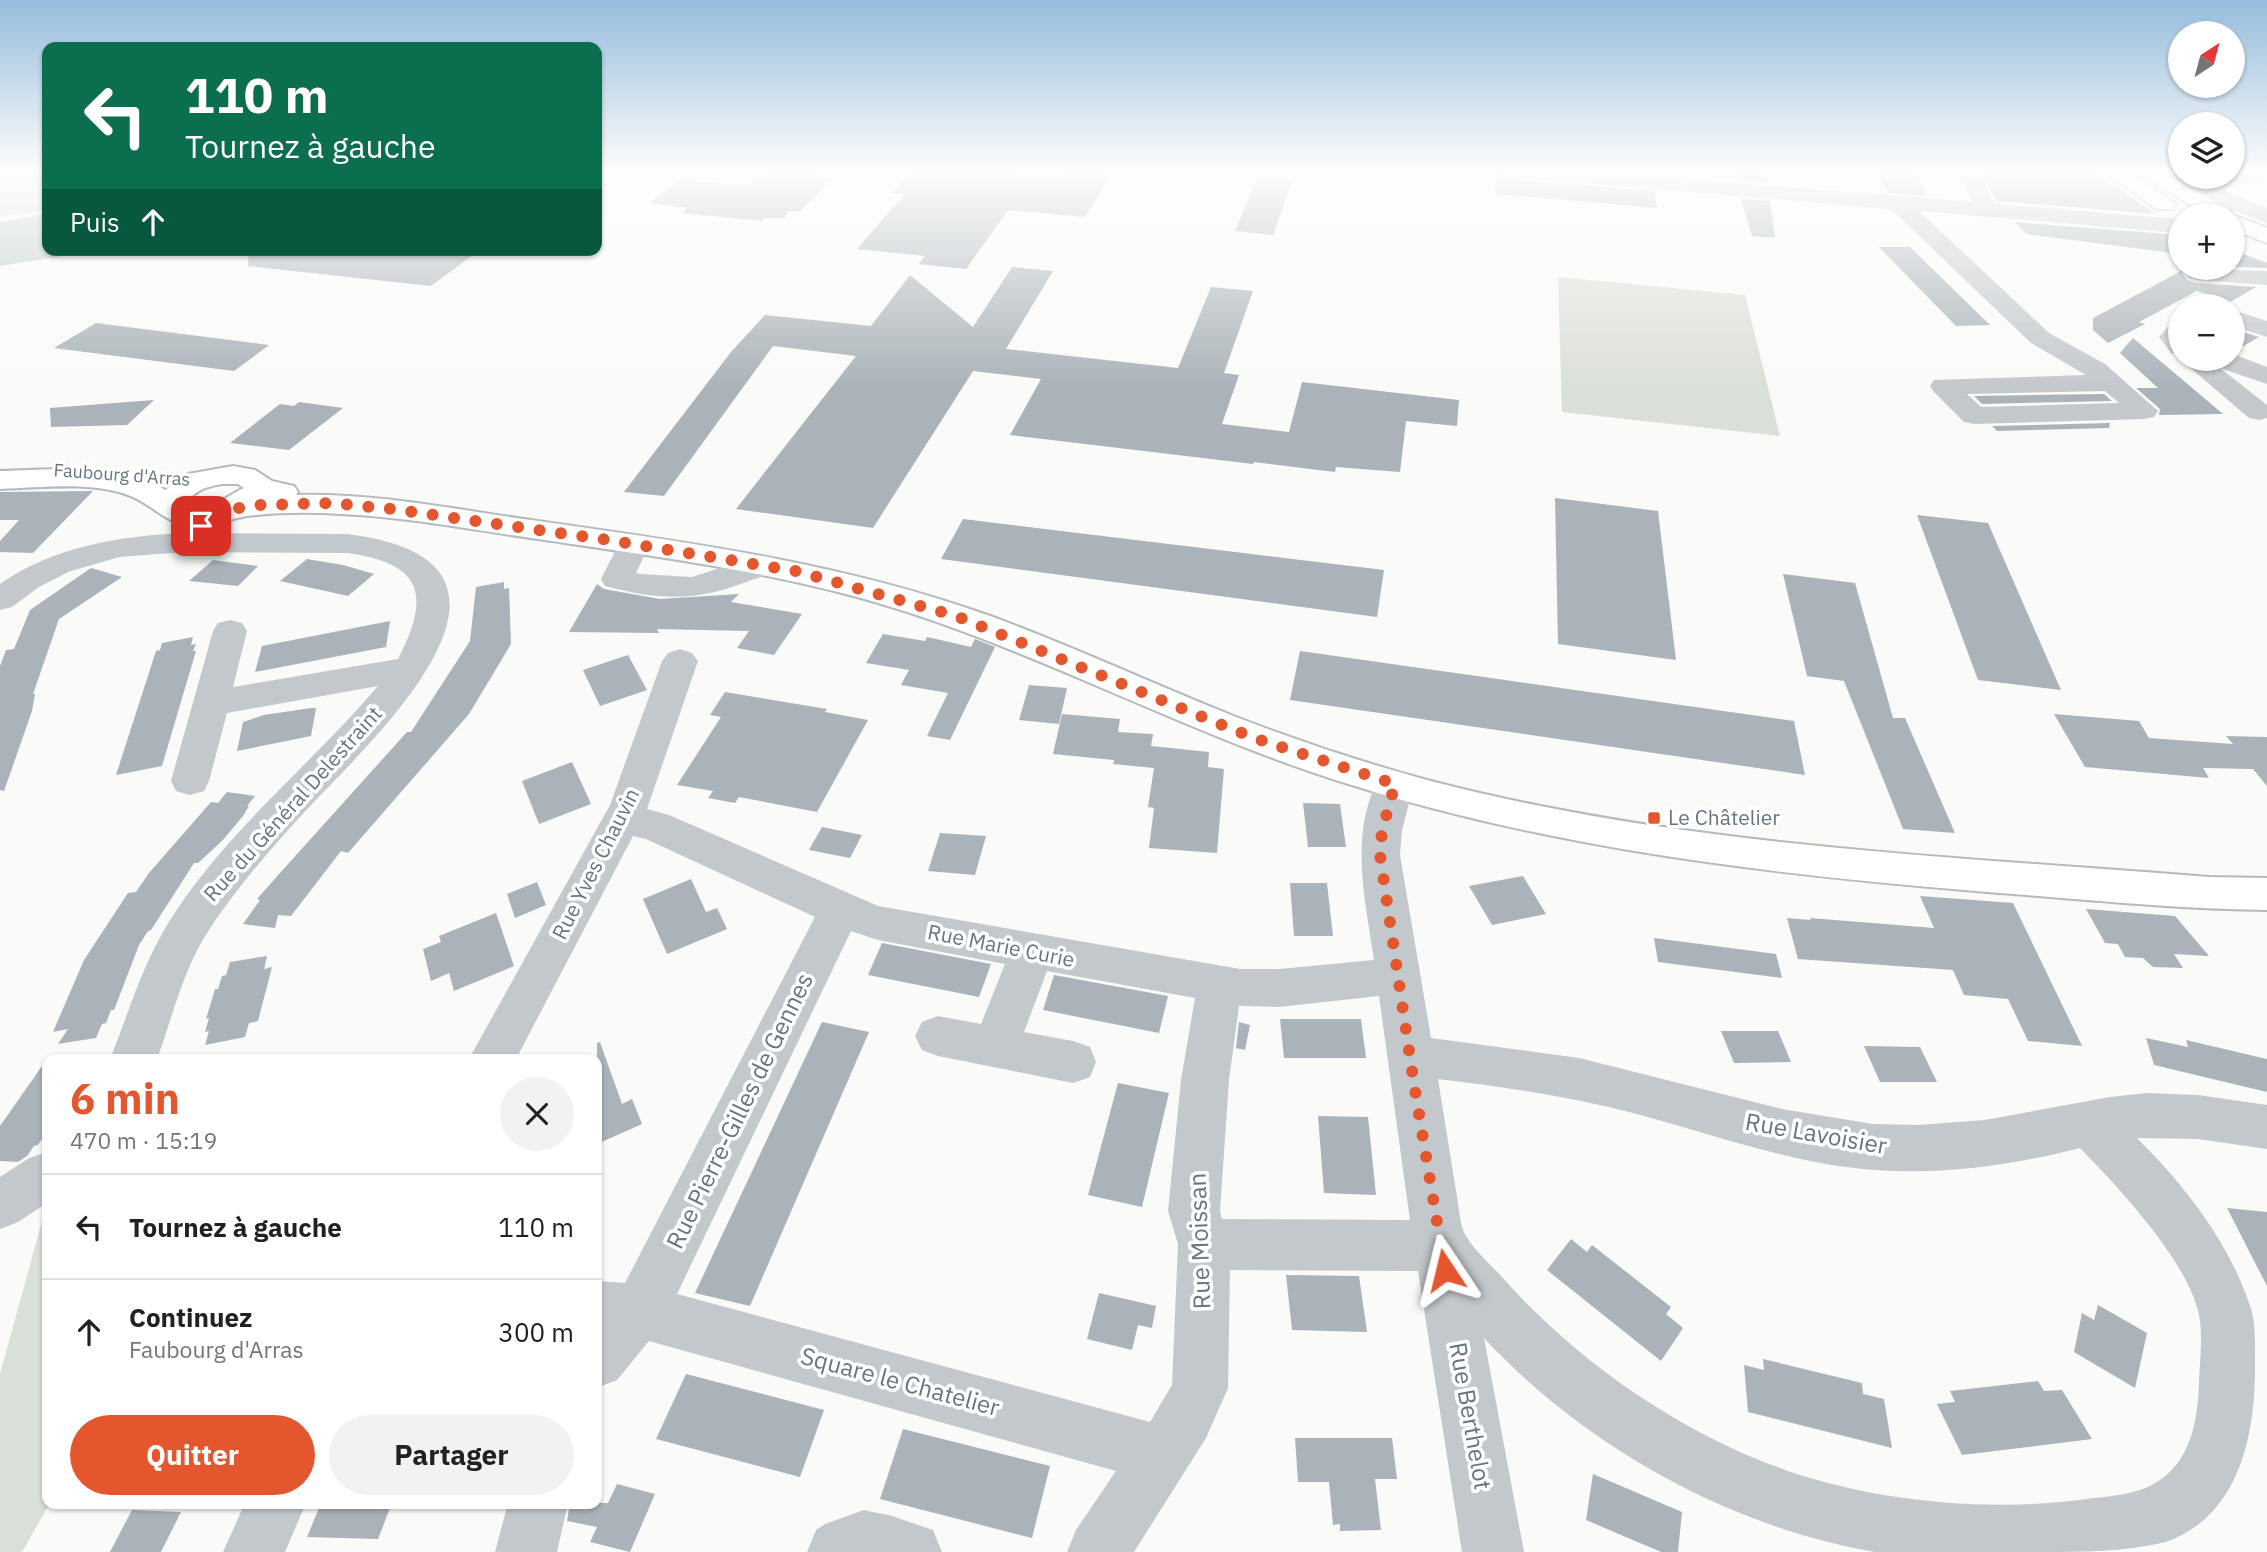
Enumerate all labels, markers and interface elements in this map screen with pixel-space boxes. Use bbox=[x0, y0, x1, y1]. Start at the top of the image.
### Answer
north arrow bbox=[2168, 21, 2245, 98]
map controls bbox=[2168, 21, 2245, 371]
text: 110 m bbox=[185, 63, 329, 126]
icon: left bbox=[70, 70, 161, 161]
button: layers bbox=[2168, 112, 2245, 189]
text: Tournez à gauche bbox=[185, 125, 436, 167]
icon: ahead bbox=[134, 203, 172, 241]
button: + bbox=[2168, 203, 2245, 280]
text: Puis bbox=[70, 205, 120, 239]
button: − bbox=[2168, 294, 2245, 371]
street label: Faubourg d'Arras bbox=[53, 458, 191, 491]
pin bbox=[171, 496, 231, 556]
icon: arrive bbox=[182, 507, 220, 545]
street label: Rue du Général Delestraint bbox=[197, 700, 388, 907]
street label: Rue Yves Chauvin bbox=[545, 783, 645, 944]
place label: Le Châtelier bbox=[1668, 803, 1780, 831]
marker: Le Châtelier bbox=[1646, 810, 1662, 826]
street label: Rue Marie Curie bbox=[925, 917, 1077, 973]
street label: Rue Pierre-Gilles de Gennes bbox=[658, 967, 820, 1254]
text: 6 min bbox=[70, 1071, 180, 1126]
button: close bbox=[500, 1077, 574, 1151]
street label: Rue Lavoisier bbox=[1743, 1105, 1890, 1161]
text: 470 m · 15:19 bbox=[70, 1125, 217, 1155]
street label: Rue Moissan bbox=[1181, 1172, 1217, 1310]
icon: left bbox=[70, 1208, 108, 1246]
text: Tournez à gauche bbox=[129, 1210, 342, 1244]
text: 110 m bbox=[498, 1210, 574, 1244]
position arrow bbox=[1408, 1233, 1482, 1307]
text: Continuez bbox=[129, 1300, 252, 1334]
icon: ahead bbox=[70, 1313, 108, 1351]
text: 300 m bbox=[498, 1315, 574, 1349]
text: Faubourg d'Arras bbox=[129, 1334, 304, 1364]
street label: Square le Chatelier bbox=[797, 1339, 1003, 1423]
street label: Rue Berthelot bbox=[1442, 1340, 1500, 1492]
button: Quitter bbox=[70, 1415, 315, 1495]
button: Partager bbox=[329, 1415, 574, 1495]

